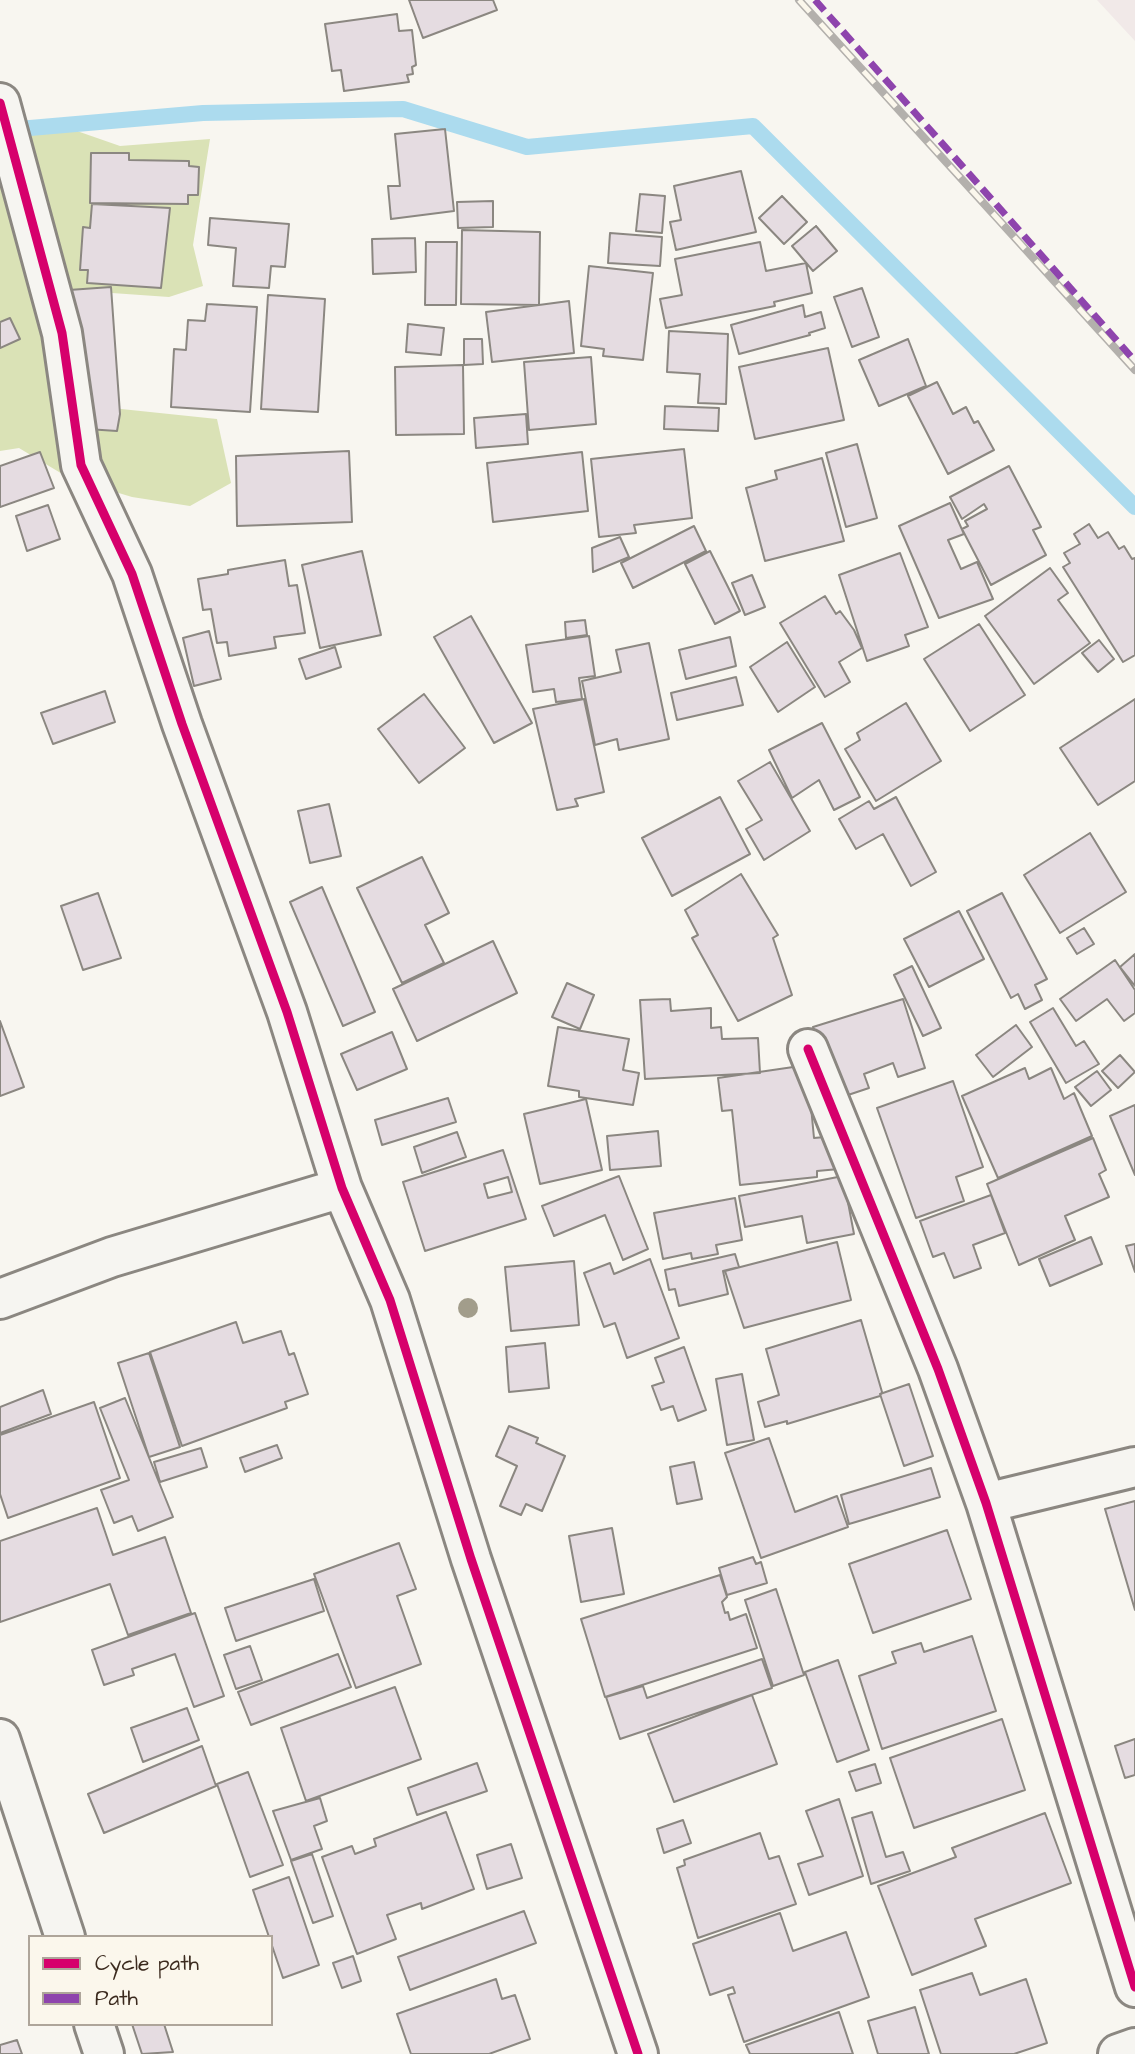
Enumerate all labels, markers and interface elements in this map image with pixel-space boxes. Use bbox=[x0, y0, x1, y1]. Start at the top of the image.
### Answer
legend bbox=[28, 1935, 273, 2026]
text: Cycle path bbox=[95, 1949, 199, 1978]
text: Path bbox=[95, 1984, 138, 2013]

